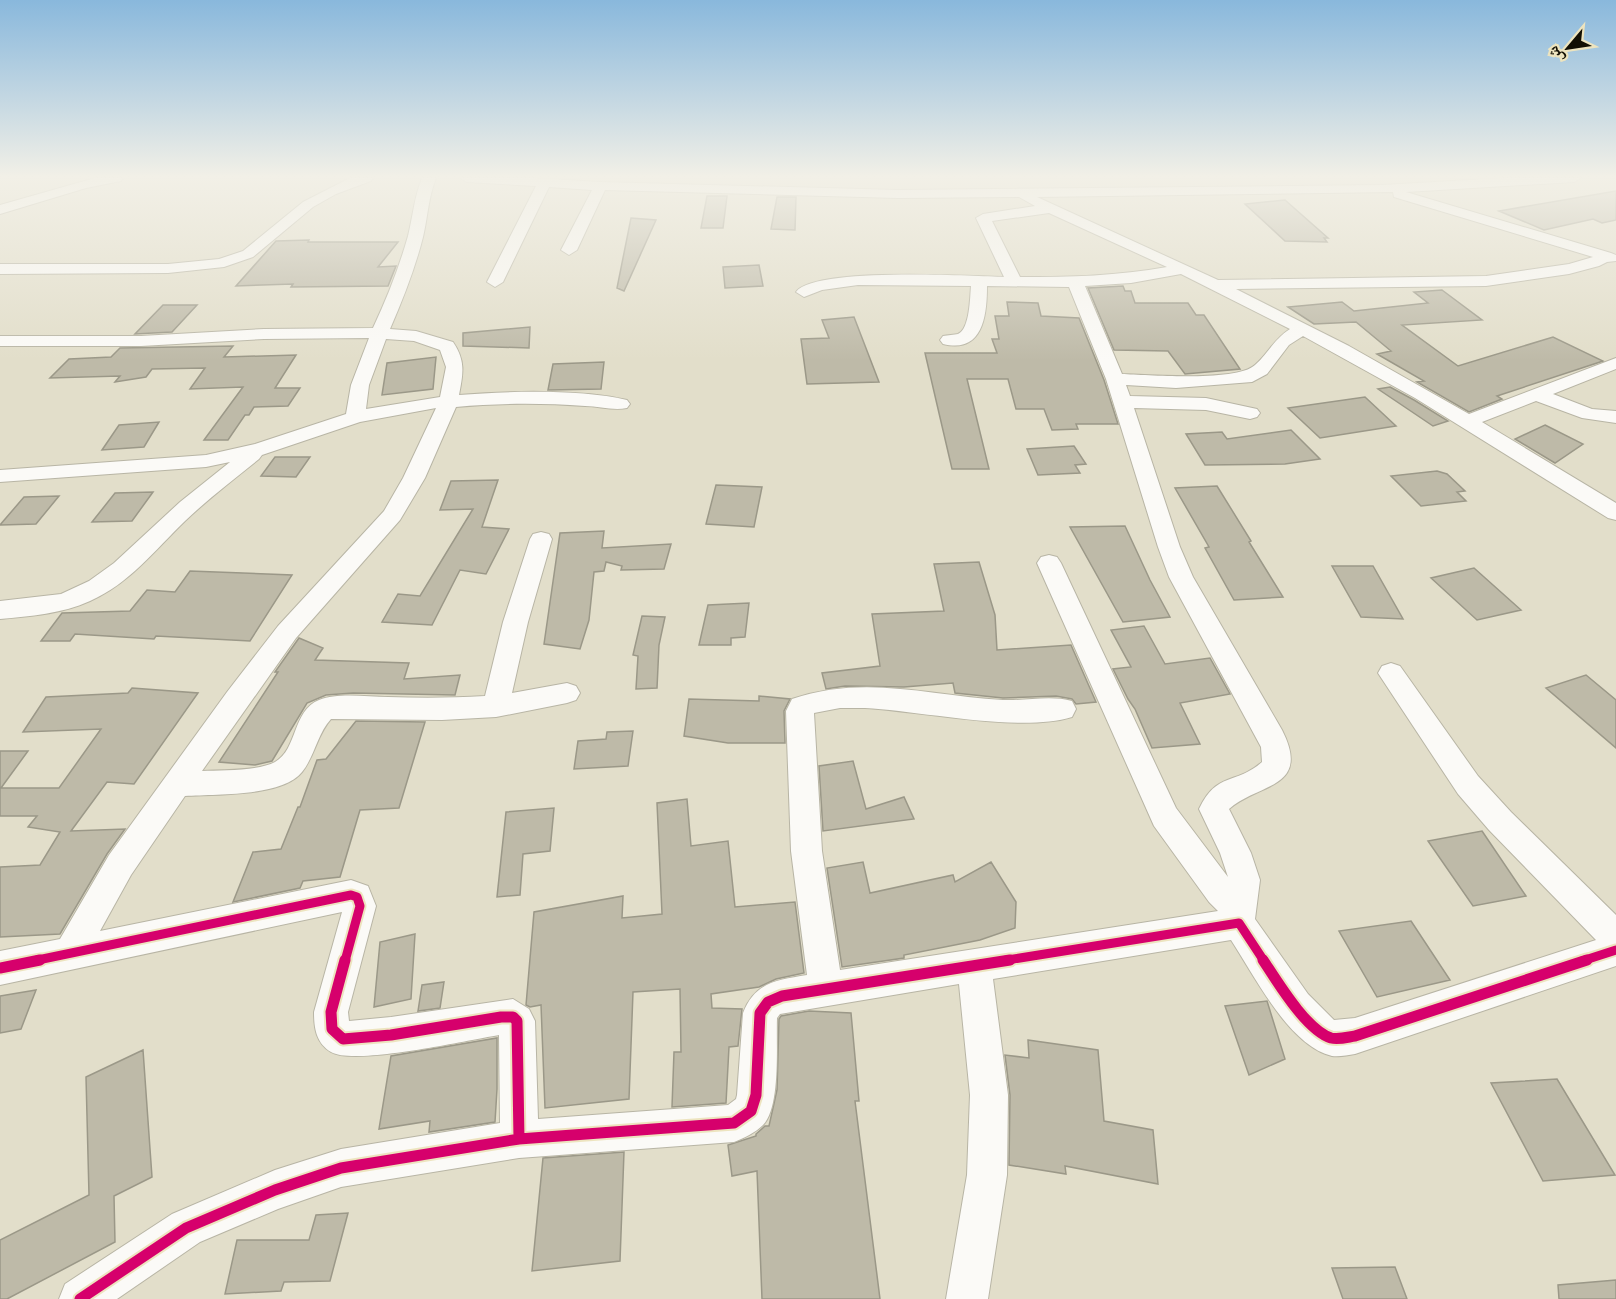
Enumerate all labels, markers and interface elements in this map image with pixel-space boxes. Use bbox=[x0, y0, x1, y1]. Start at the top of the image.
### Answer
north arrow bbox=[1538, 18, 1598, 78]
text: ش bbox=[1542, 43, 1568, 68]

